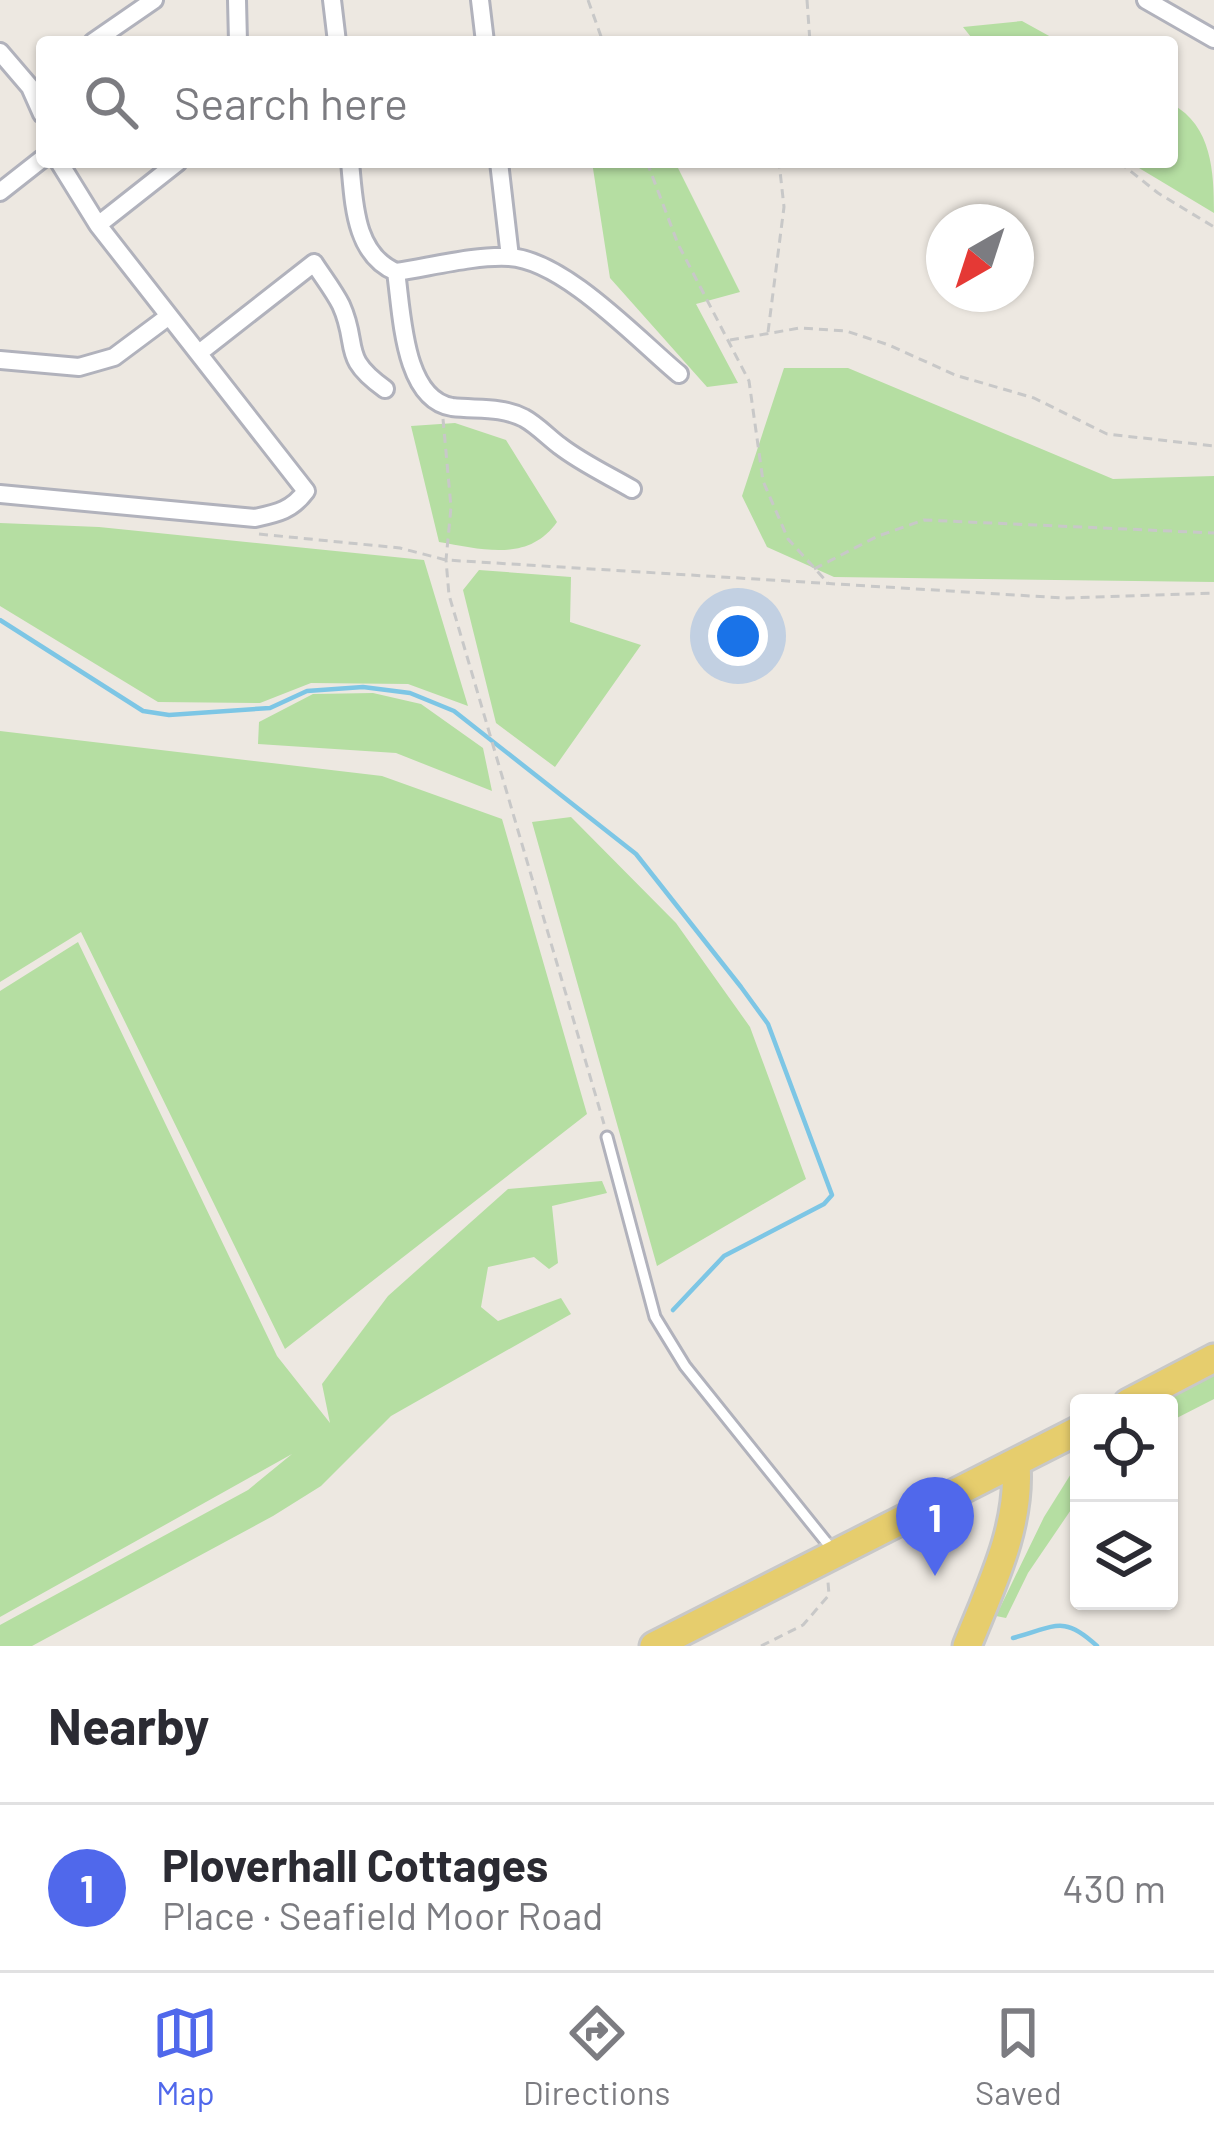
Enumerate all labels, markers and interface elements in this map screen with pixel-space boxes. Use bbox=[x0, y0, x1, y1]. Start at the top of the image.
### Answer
search box bbox=[36, 36, 1178, 168]
icon: search bbox=[78, 69, 144, 135]
text: Search here bbox=[174, 75, 408, 129]
north arrow bbox=[926, 204, 1034, 312]
your location bbox=[708, 606, 768, 666]
map controls bbox=[1070, 1394, 1178, 1610]
button: locate bbox=[1070, 1394, 1178, 1502]
pin: 1 bbox=[896, 1477, 974, 1576]
button: layers bbox=[1070, 1502, 1178, 1610]
text: Nearby bbox=[48, 1694, 209, 1755]
text: Ploverhall Cottages bbox=[162, 1837, 548, 1891]
text: 1 bbox=[80, 1864, 94, 1911]
text: 430 m bbox=[1062, 1864, 1166, 1911]
text: Place · Seafield Moor Road bbox=[162, 1891, 603, 1938]
tab: Map bbox=[152, 2000, 218, 2112]
tab: Directions bbox=[523, 2000, 670, 2112]
tab: Saved bbox=[975, 2000, 1062, 2112]

